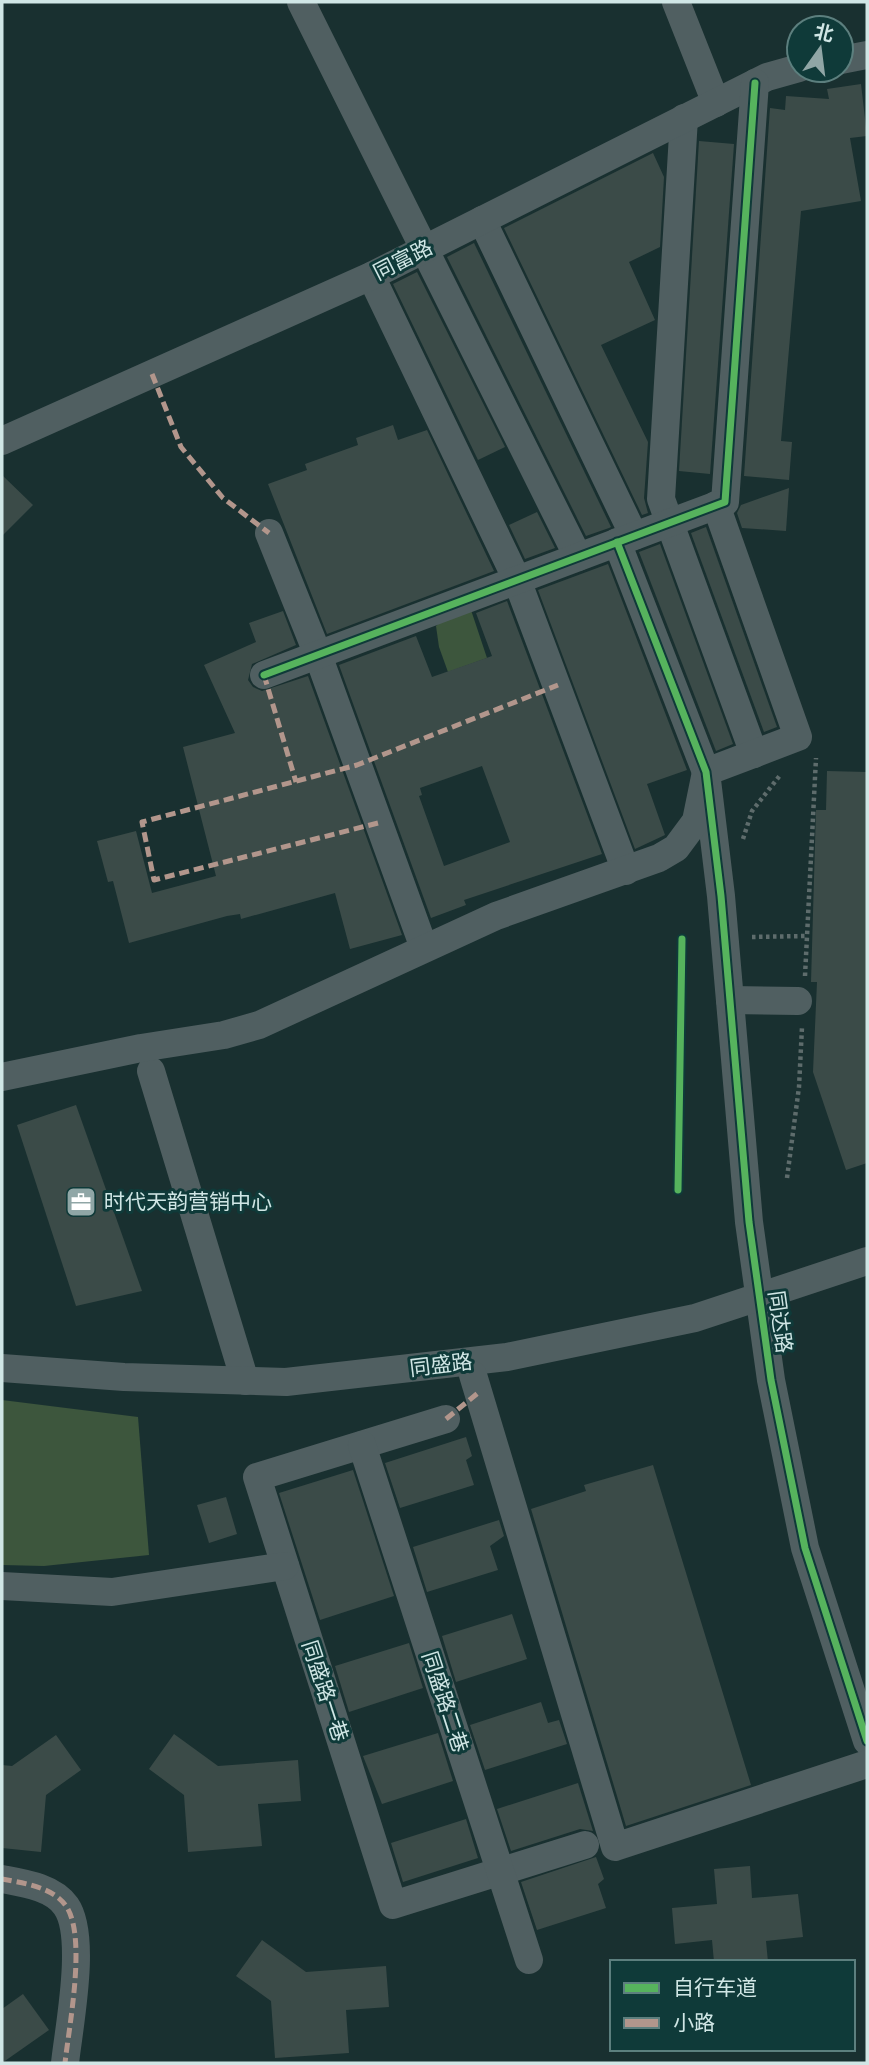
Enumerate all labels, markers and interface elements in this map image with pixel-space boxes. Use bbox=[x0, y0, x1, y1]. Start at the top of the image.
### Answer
north arrow bbox=[785, 14, 855, 84]
text: 北 bbox=[812, 21, 836, 46]
street label: 同富路 bbox=[369, 235, 437, 286]
office icon: 时代天韵营销中心 bbox=[64, 1185, 98, 1219]
place label: 时代天韵营销中心 bbox=[104, 1190, 272, 1215]
street label: 同达路 bbox=[763, 1289, 796, 1355]
street label: 同盛路 bbox=[408, 1349, 474, 1382]
street label: 同盛路一巷 bbox=[296, 1637, 353, 1745]
street label: 同盛路二巷 bbox=[416, 1648, 473, 1756]
legend bbox=[610, 1960, 855, 2051]
text: 自行车道 bbox=[673, 1976, 757, 2001]
text: 小路 bbox=[673, 2011, 715, 2036]

